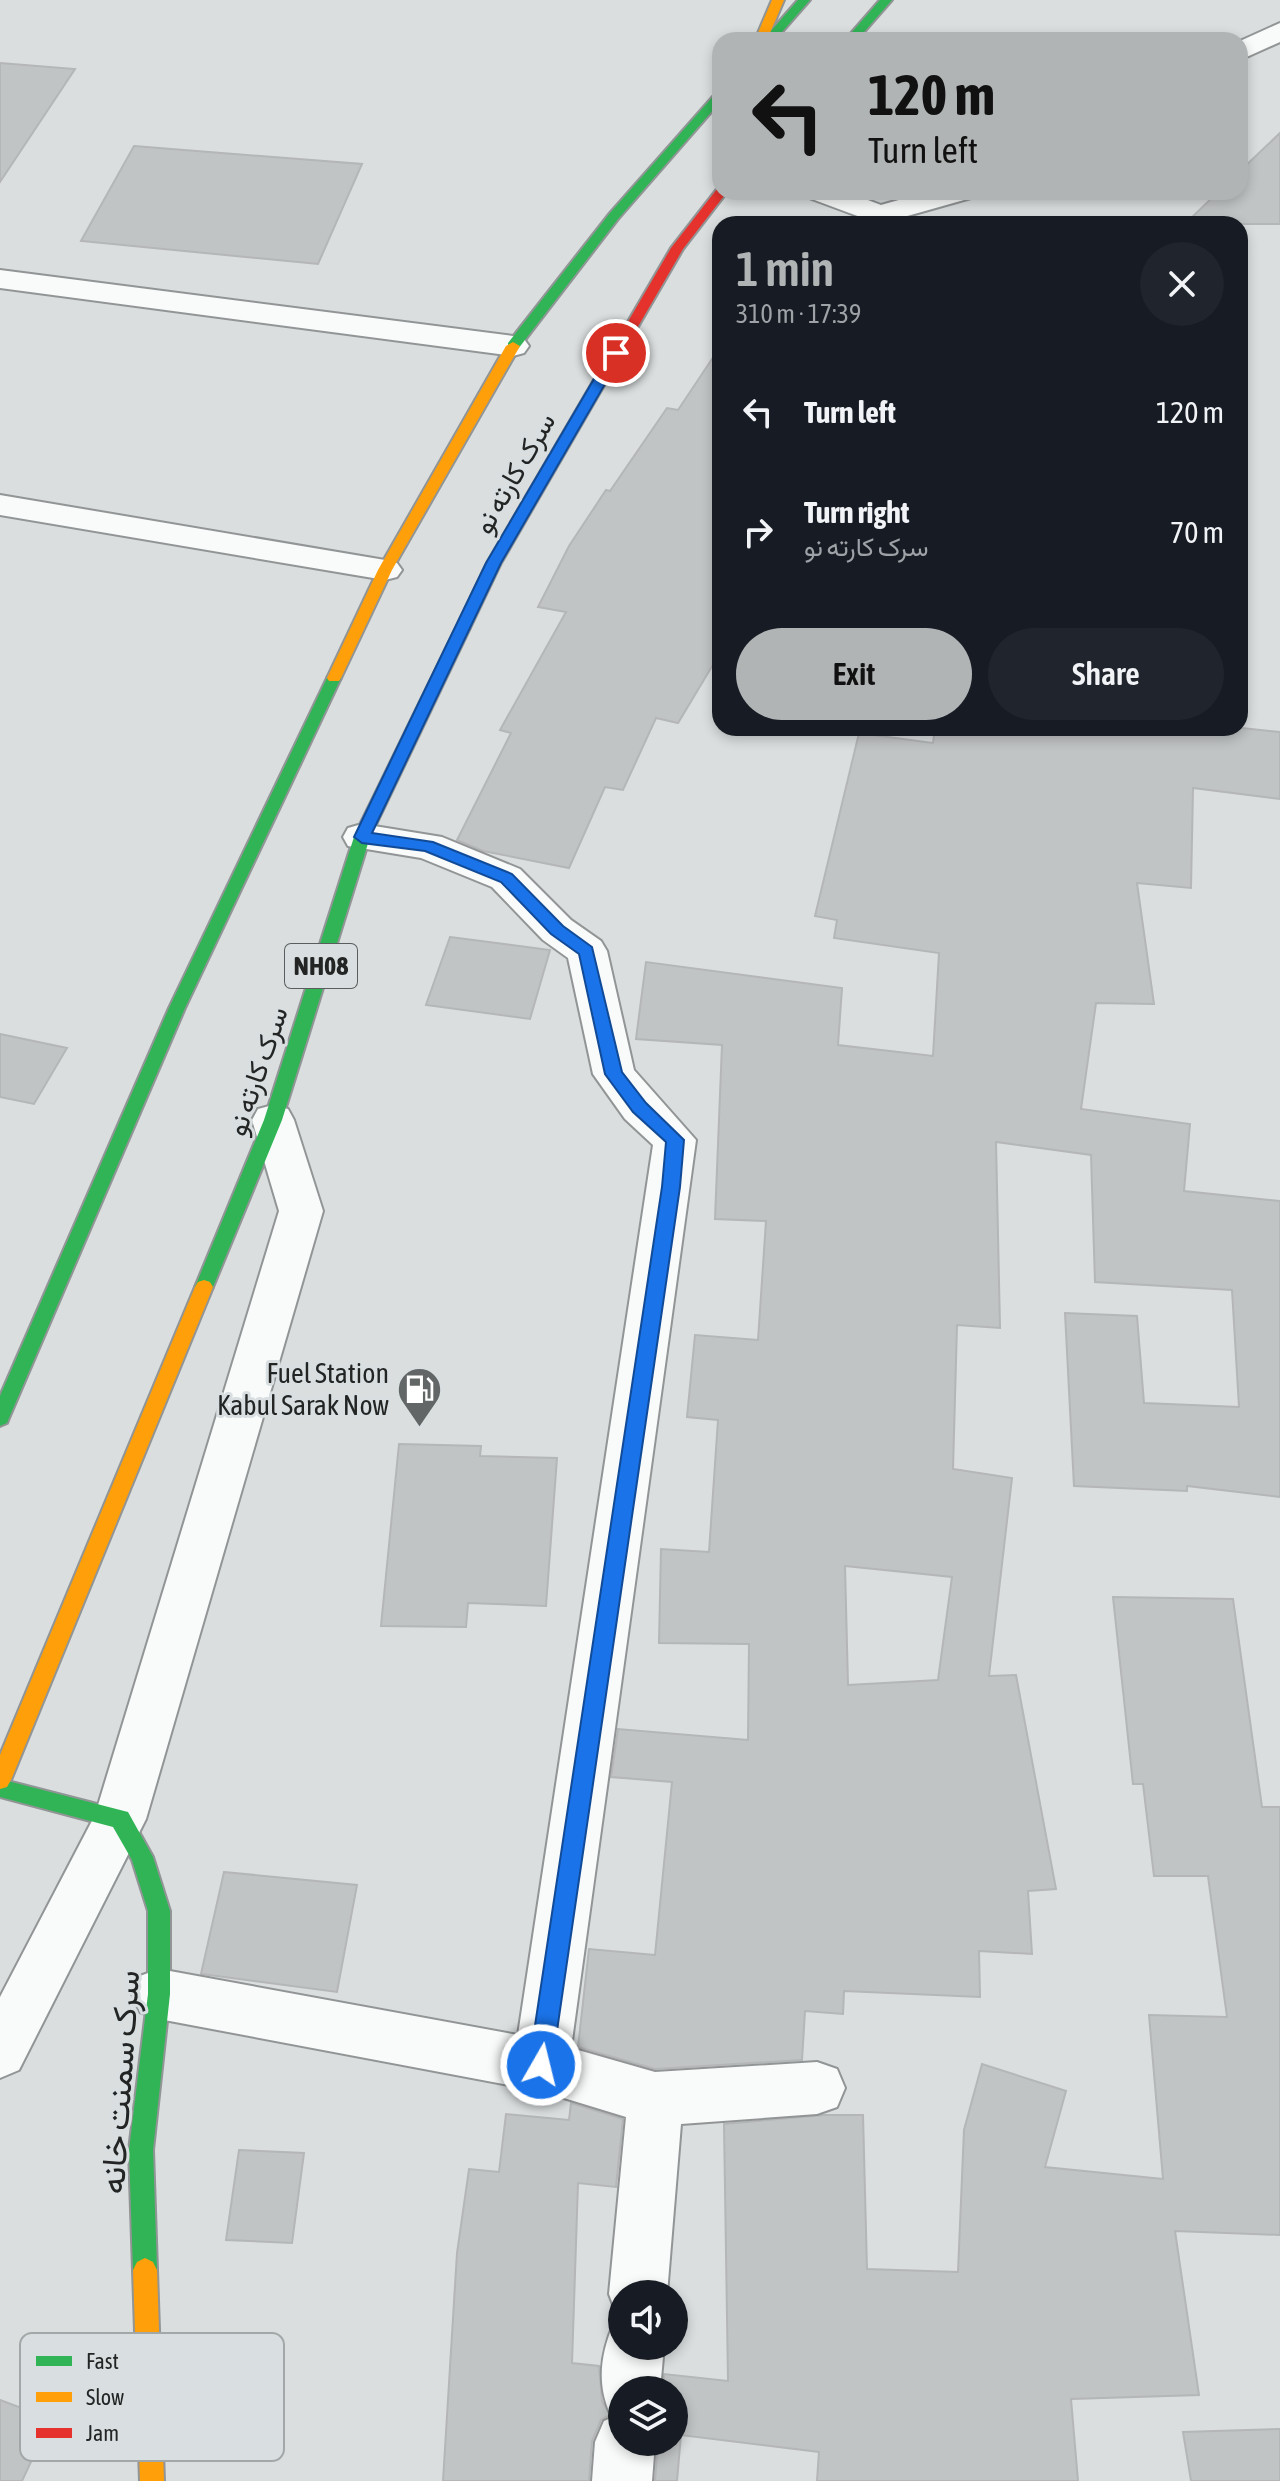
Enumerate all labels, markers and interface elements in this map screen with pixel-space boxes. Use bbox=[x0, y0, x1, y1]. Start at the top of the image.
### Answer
text: 120 m bbox=[868, 63, 995, 127]
icon: left bbox=[736, 64, 840, 168]
text: Turn left bbox=[868, 129, 978, 171]
text: 1 min bbox=[736, 241, 834, 296]
button: close bbox=[1140, 242, 1224, 326]
text: 310 m · 17:39 bbox=[736, 299, 861, 329]
pin bbox=[582, 319, 650, 387]
icon: arrive bbox=[594, 331, 638, 375]
icon: left bbox=[736, 390, 780, 434]
text: Turn left bbox=[804, 395, 896, 429]
text: 120 m bbox=[1156, 395, 1224, 429]
street label: سرک کارته نو bbox=[467, 407, 563, 540]
text: Turn right bbox=[804, 495, 910, 529]
icon: right bbox=[736, 510, 780, 554]
text: 70 m bbox=[1170, 515, 1224, 549]
text: سرک کارته نو bbox=[804, 532, 929, 562]
button: Exit bbox=[736, 628, 972, 720]
button: Share bbox=[988, 628, 1224, 720]
road number: NH08 bbox=[285, 944, 357, 988]
street label: سرک کارته نو bbox=[220, 1002, 296, 1140]
place label: Fuel Station Kabul Sarak Now bbox=[217, 1357, 389, 1421]
fuel station icon: Fuel Station Kabul Sarak Now bbox=[396, 1365, 444, 1428]
street label: سرک سمنت خانه bbox=[92, 1969, 148, 2195]
position arrow bbox=[499, 2023, 583, 2107]
map controls bbox=[608, 2280, 688, 2456]
button: sound bbox=[608, 2280, 688, 2360]
legend bbox=[20, 2333, 284, 2461]
text: Fast bbox=[86, 2348, 119, 2374]
button: layers bbox=[608, 2376, 688, 2456]
text: Slow bbox=[86, 2384, 124, 2410]
text: Jam bbox=[86, 2420, 119, 2446]

